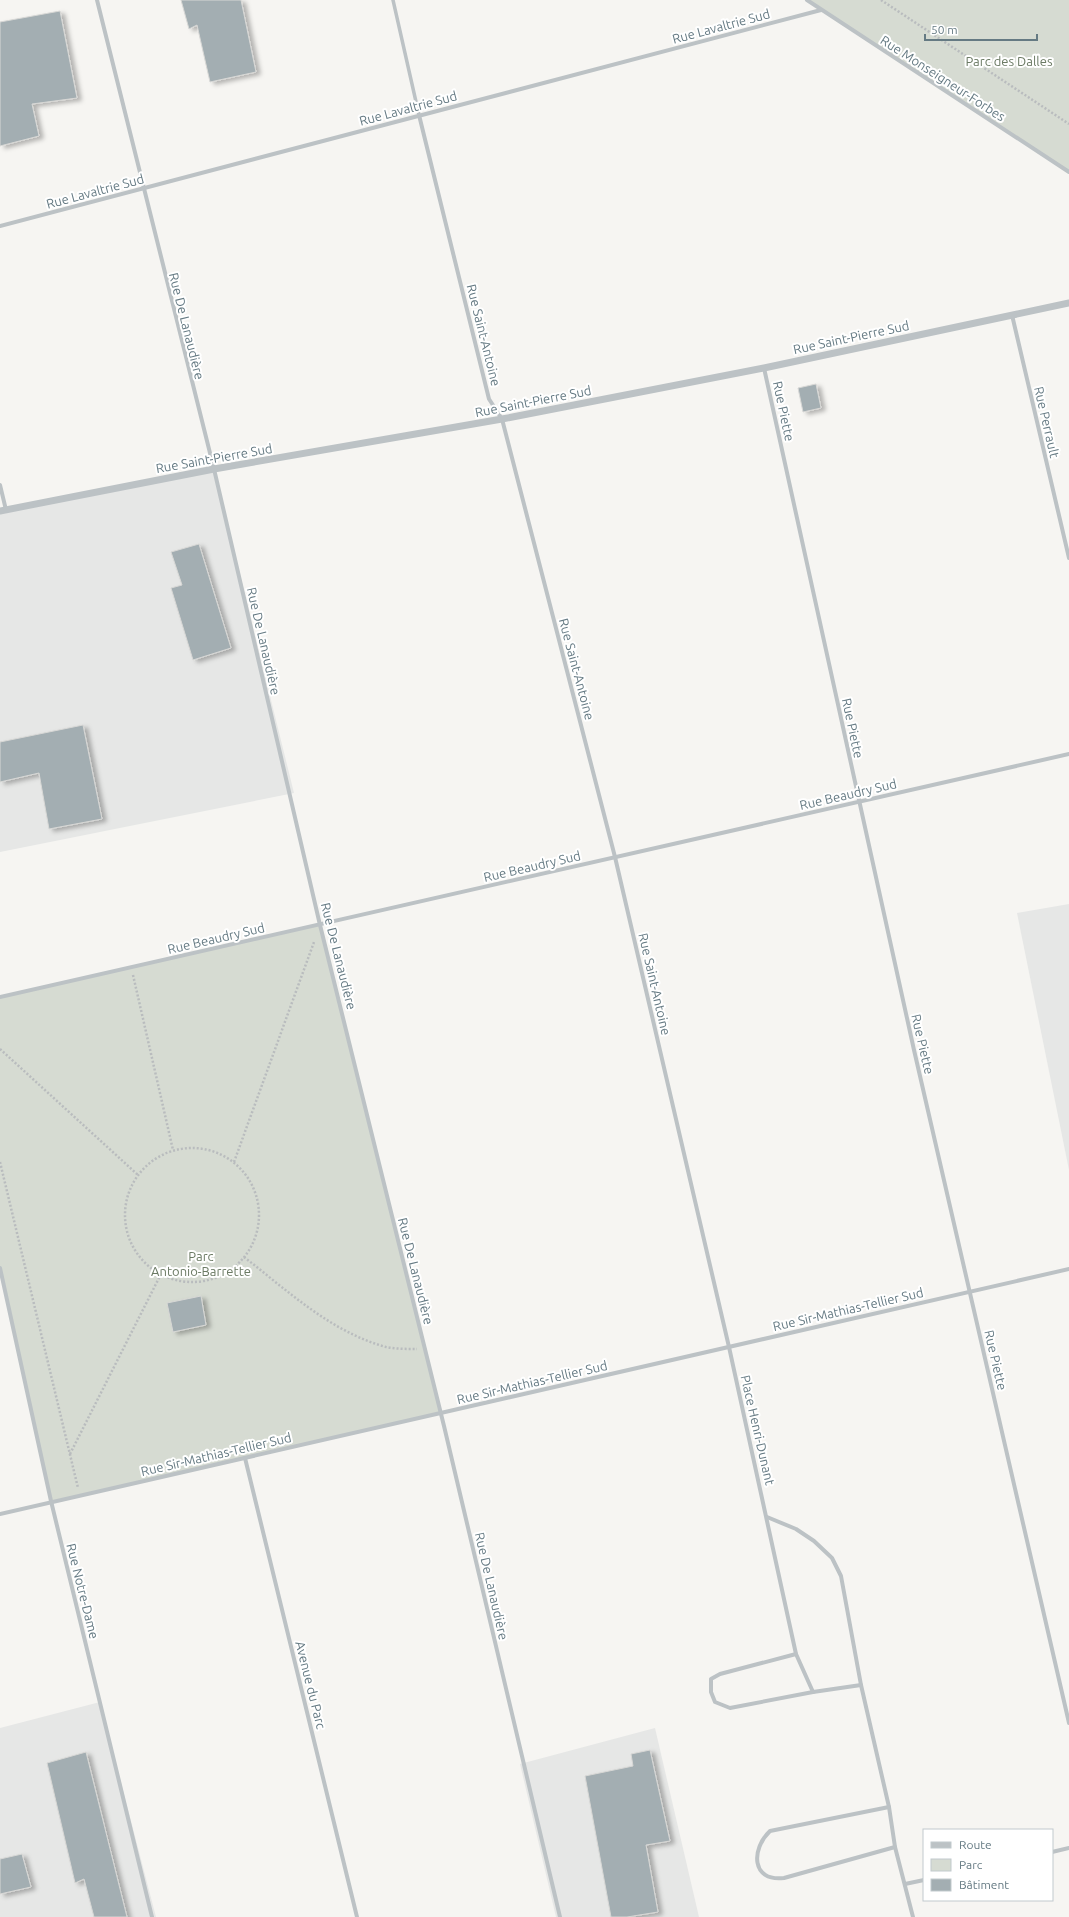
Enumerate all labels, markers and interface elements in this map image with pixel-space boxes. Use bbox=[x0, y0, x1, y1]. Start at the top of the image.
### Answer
street label: Rue Lavaltrie Sud bbox=[671, 6, 771, 46]
scale bar bbox=[925, 16, 1037, 42]
text: 50 m bbox=[931, 23, 958, 36]
street label: Rue Monseigneur-Forbes bbox=[878, 32, 1008, 124]
park label: Parc des Dalles bbox=[965, 54, 1053, 68]
street label: Rue Lavaltrie Sud bbox=[358, 88, 458, 128]
street label: Rue Lavaltrie Sud bbox=[45, 171, 145, 211]
street label: Rue De Lanaudière bbox=[167, 271, 207, 381]
street label: Rue Saint-Antoine bbox=[465, 283, 503, 387]
street label: Rue Saint-Pierre Sud bbox=[792, 318, 910, 356]
street label: Rue Piette bbox=[771, 380, 797, 442]
street label: Rue Saint-Pierre Sud bbox=[474, 383, 592, 419]
street label: Rue Perrault bbox=[1032, 385, 1062, 459]
street label: Rue Saint-Pierre Sud bbox=[155, 441, 273, 475]
street label: Rue De Lanaudière bbox=[245, 586, 283, 696]
street label: Rue Saint-Antoine bbox=[557, 617, 597, 721]
street label: Rue Piette bbox=[840, 697, 866, 759]
street label: Rue Beaudry Sud bbox=[798, 776, 898, 812]
street label: Rue Beaudry Sud bbox=[482, 848, 582, 884]
street label: Rue De Lanaudière bbox=[319, 901, 359, 1011]
street label: Rue Beaudry Sud bbox=[166, 920, 266, 956]
street label: Rue Saint-Antoine bbox=[636, 931, 674, 1037]
street label: Rue Piette bbox=[909, 1013, 937, 1075]
street label: Rue De Lanaudière bbox=[396, 1216, 436, 1326]
park label: Parc Antonio-Barrette bbox=[151, 1249, 251, 1278]
street label: Rue Sir-Mathias-Tellier Sud bbox=[771, 1285, 925, 1333]
street label: Rue Piette bbox=[982, 1329, 1010, 1391]
street label: Rue Sir-Mathias-Tellier Sud bbox=[455, 1358, 609, 1406]
street label: Place Henri-Dunant bbox=[738, 1373, 778, 1487]
street label: Rue Sir-Mathias-Tellier Sud bbox=[139, 1430, 293, 1478]
street label: Rue De Lanaudière bbox=[473, 1531, 511, 1641]
street label: Rue Notre-Dame bbox=[64, 1542, 102, 1640]
street label: Avenue du Parc bbox=[293, 1640, 329, 1730]
legend bbox=[923, 1829, 1053, 1901]
text: Route bbox=[959, 1838, 992, 1851]
text: Parc bbox=[959, 1858, 983, 1871]
text: Bâtiment bbox=[959, 1878, 1009, 1891]

